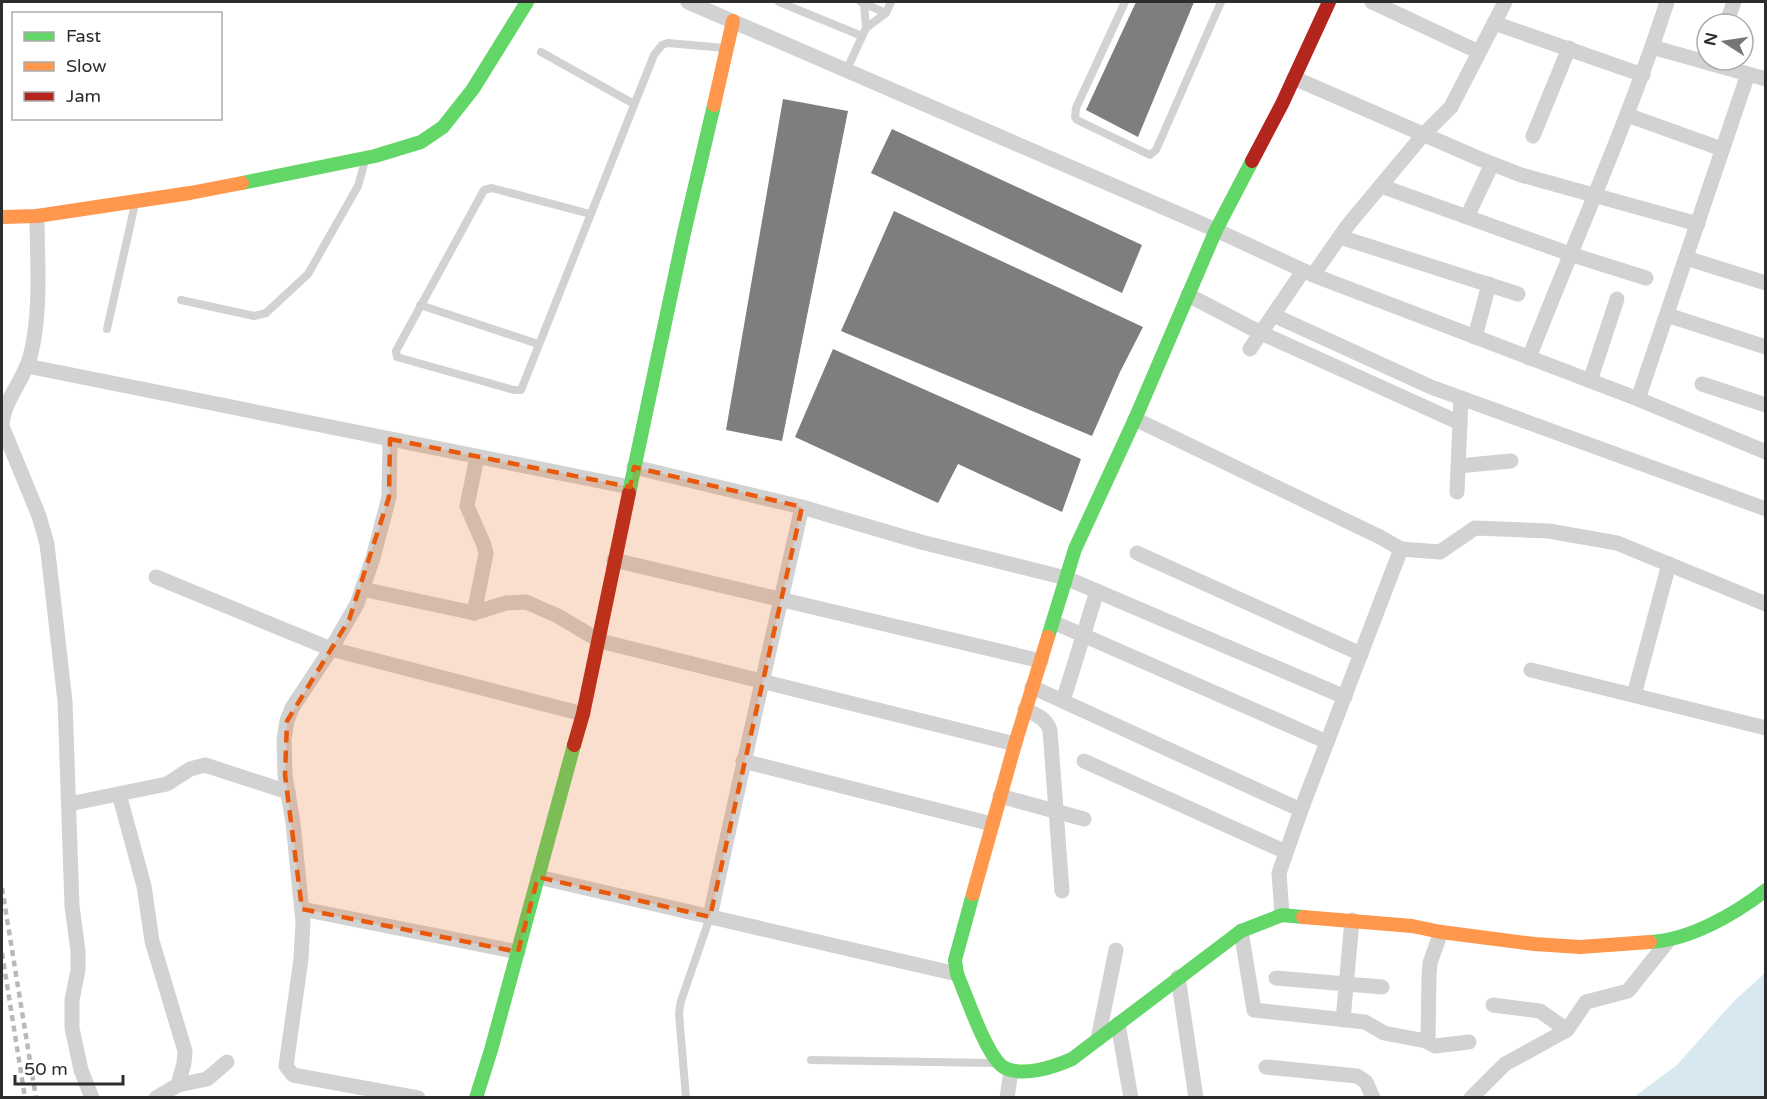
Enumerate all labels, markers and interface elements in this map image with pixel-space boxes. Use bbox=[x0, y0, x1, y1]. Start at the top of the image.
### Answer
legend bbox=[12, 12, 222, 120]
north arrow bbox=[1695, 12, 1755, 72]
text: Fast bbox=[66, 25, 101, 47]
text: N bbox=[1700, 31, 1722, 47]
text: Slow bbox=[66, 55, 107, 77]
text: Jam bbox=[66, 85, 101, 107]
scale bar bbox=[15, 1048, 123, 1086]
text: 50 m bbox=[24, 1058, 68, 1080]

